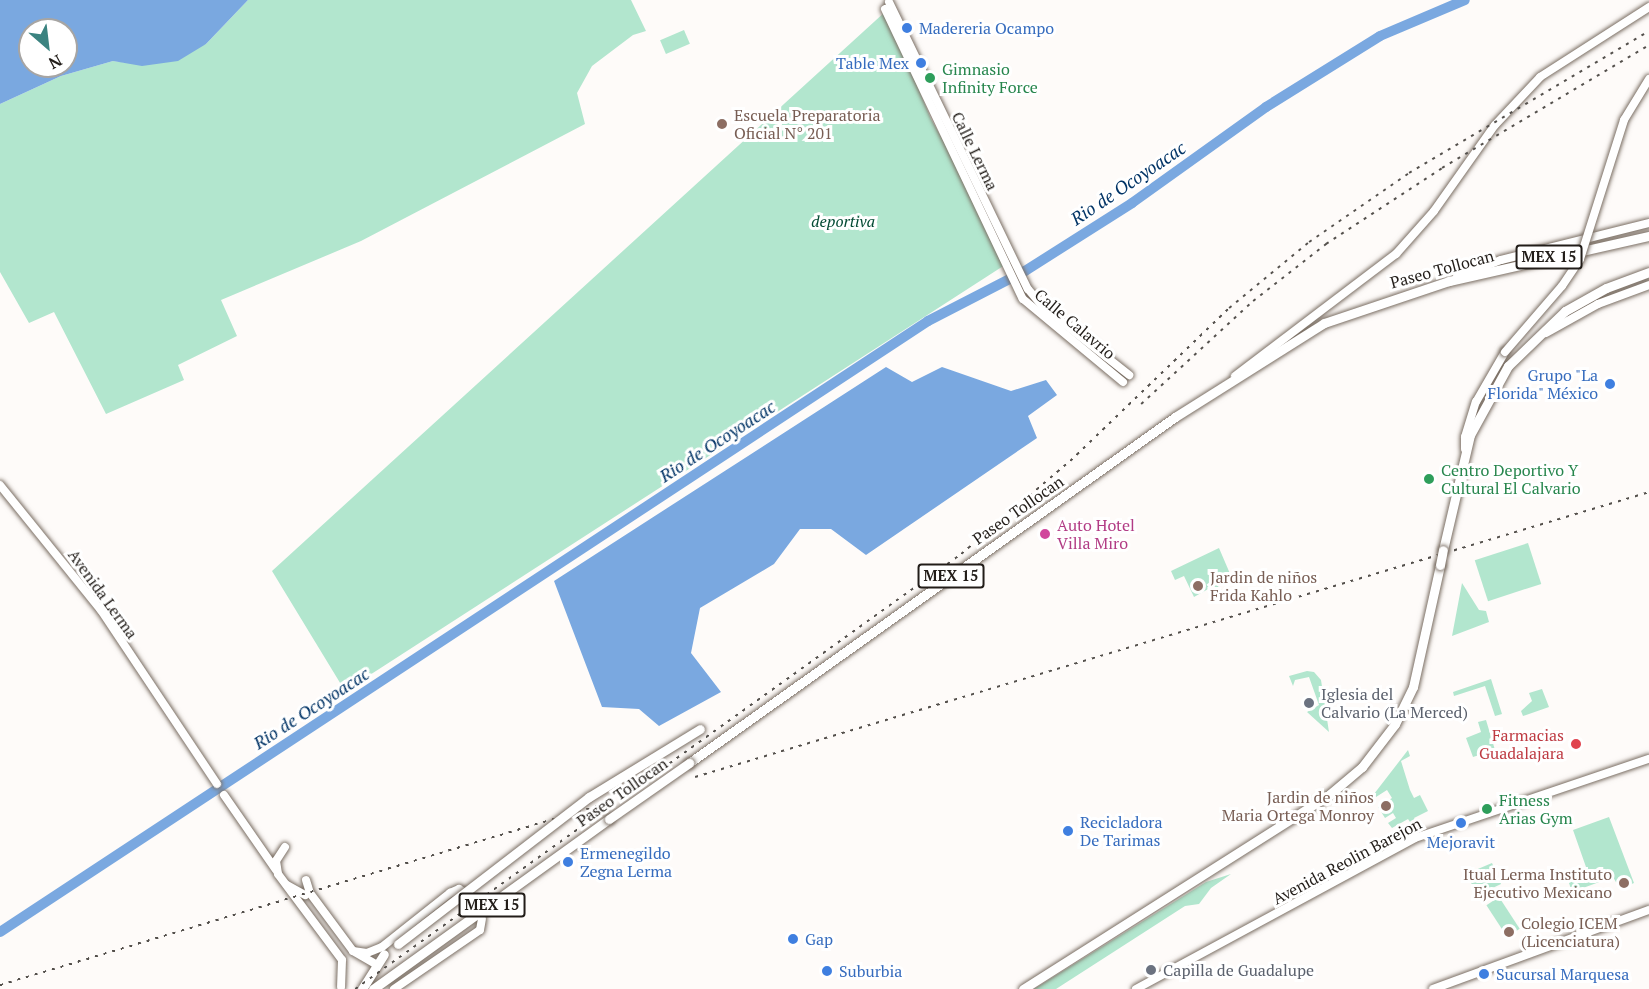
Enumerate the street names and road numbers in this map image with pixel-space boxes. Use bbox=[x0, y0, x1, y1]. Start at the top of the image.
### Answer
street label: Calle Lerma bbox=[948, 109, 1002, 193]
road number: MEX 15 bbox=[1514, 245, 1584, 269]
street label: Paseo Tollocan bbox=[1388, 246, 1496, 292]
street label: Calle Calavrio bbox=[1031, 285, 1119, 363]
street label: Paseo Tollocan bbox=[969, 472, 1067, 548]
street label: Avenida Lerma bbox=[64, 546, 142, 642]
road number: MEX 15 bbox=[916, 564, 986, 588]
street label: Paseo Tollocan bbox=[573, 754, 671, 830]
street label: Avenida Reolin Barejon bbox=[1269, 814, 1425, 908]
road number: MEX 15 bbox=[458, 893, 526, 917]

